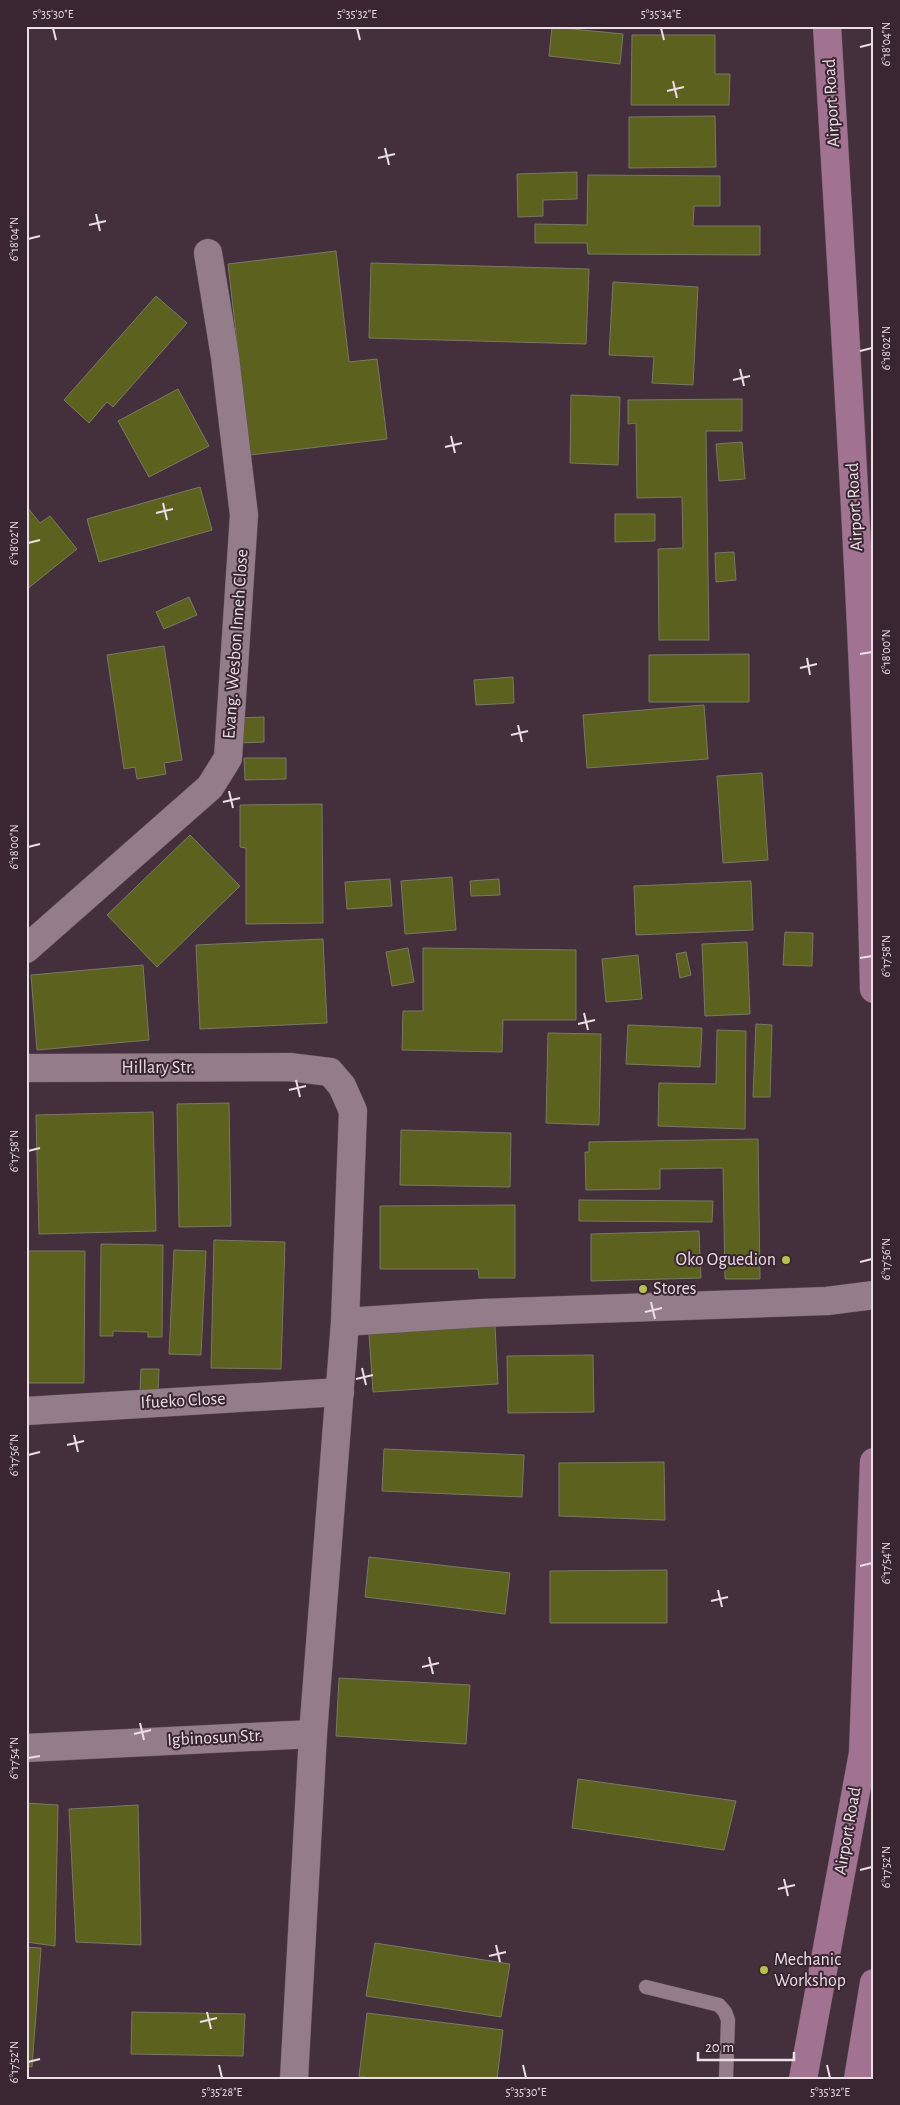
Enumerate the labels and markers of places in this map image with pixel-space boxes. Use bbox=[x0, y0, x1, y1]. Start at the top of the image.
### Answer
place label: Oko Oguedion bbox=[676, 1251, 776, 1269]
marker: Oko Oguedion bbox=[780, 1254, 792, 1266]
place label: Stores bbox=[653, 1280, 696, 1298]
marker: Stores bbox=[637, 1283, 649, 1295]
place label: Mechanic Workshop bbox=[774, 1951, 846, 1990]
marker: Mechanic Workshop bbox=[758, 1964, 770, 1976]

